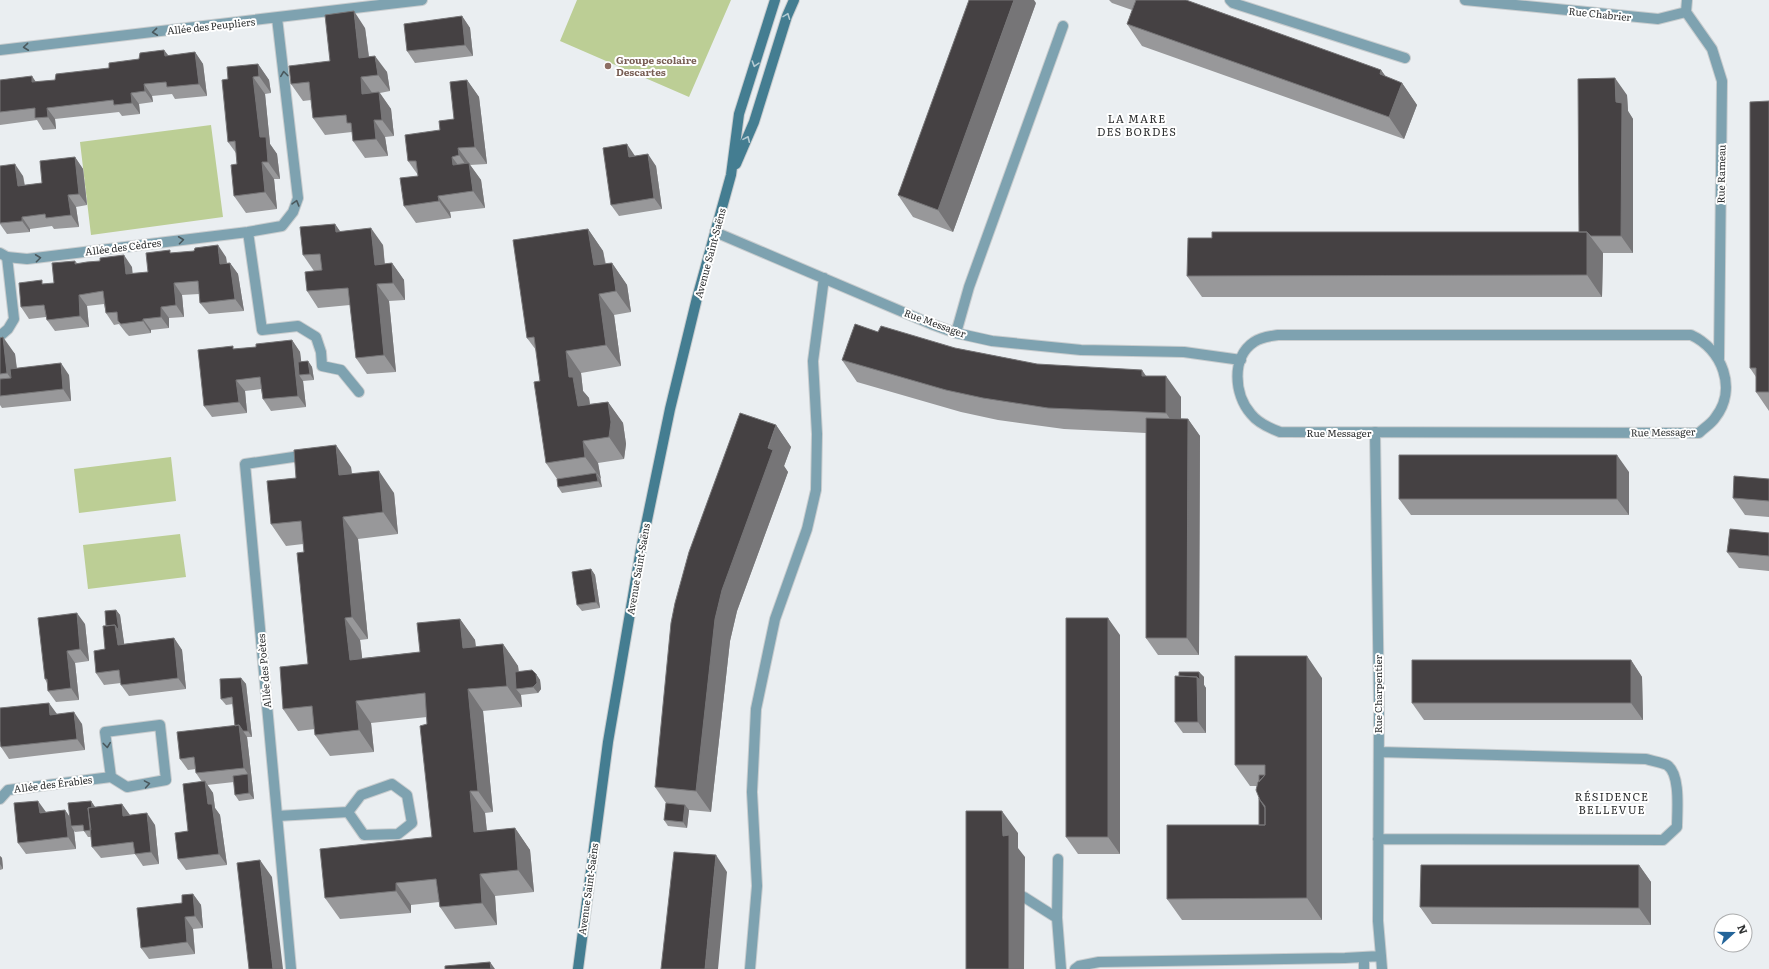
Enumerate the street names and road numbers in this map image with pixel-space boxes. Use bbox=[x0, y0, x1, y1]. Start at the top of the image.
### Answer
street label: Rue Chabrier bbox=[1568, 3, 1632, 24]
street label: Allée des Peupliers bbox=[166, 13, 256, 38]
street label: Rue Rameau bbox=[1712, 144, 1729, 204]
street label: Avenue Saint-Saëns bbox=[690, 206, 729, 300]
street label: Allée des Cèdres bbox=[84, 234, 162, 259]
street label: Rue Messager bbox=[902, 304, 968, 341]
street label: Rue Messager bbox=[1630, 423, 1696, 440]
street label: Rue Messager bbox=[1307, 425, 1372, 440]
street label: Avenue Saint-Saëns bbox=[622, 522, 653, 616]
street label: Allée des Poètes bbox=[253, 633, 274, 709]
street label: Rue Charpentier bbox=[1370, 654, 1385, 733]
street label: Allée des Érables bbox=[13, 771, 93, 796]
street label: Avenue Saint-Saëns bbox=[574, 842, 601, 936]

